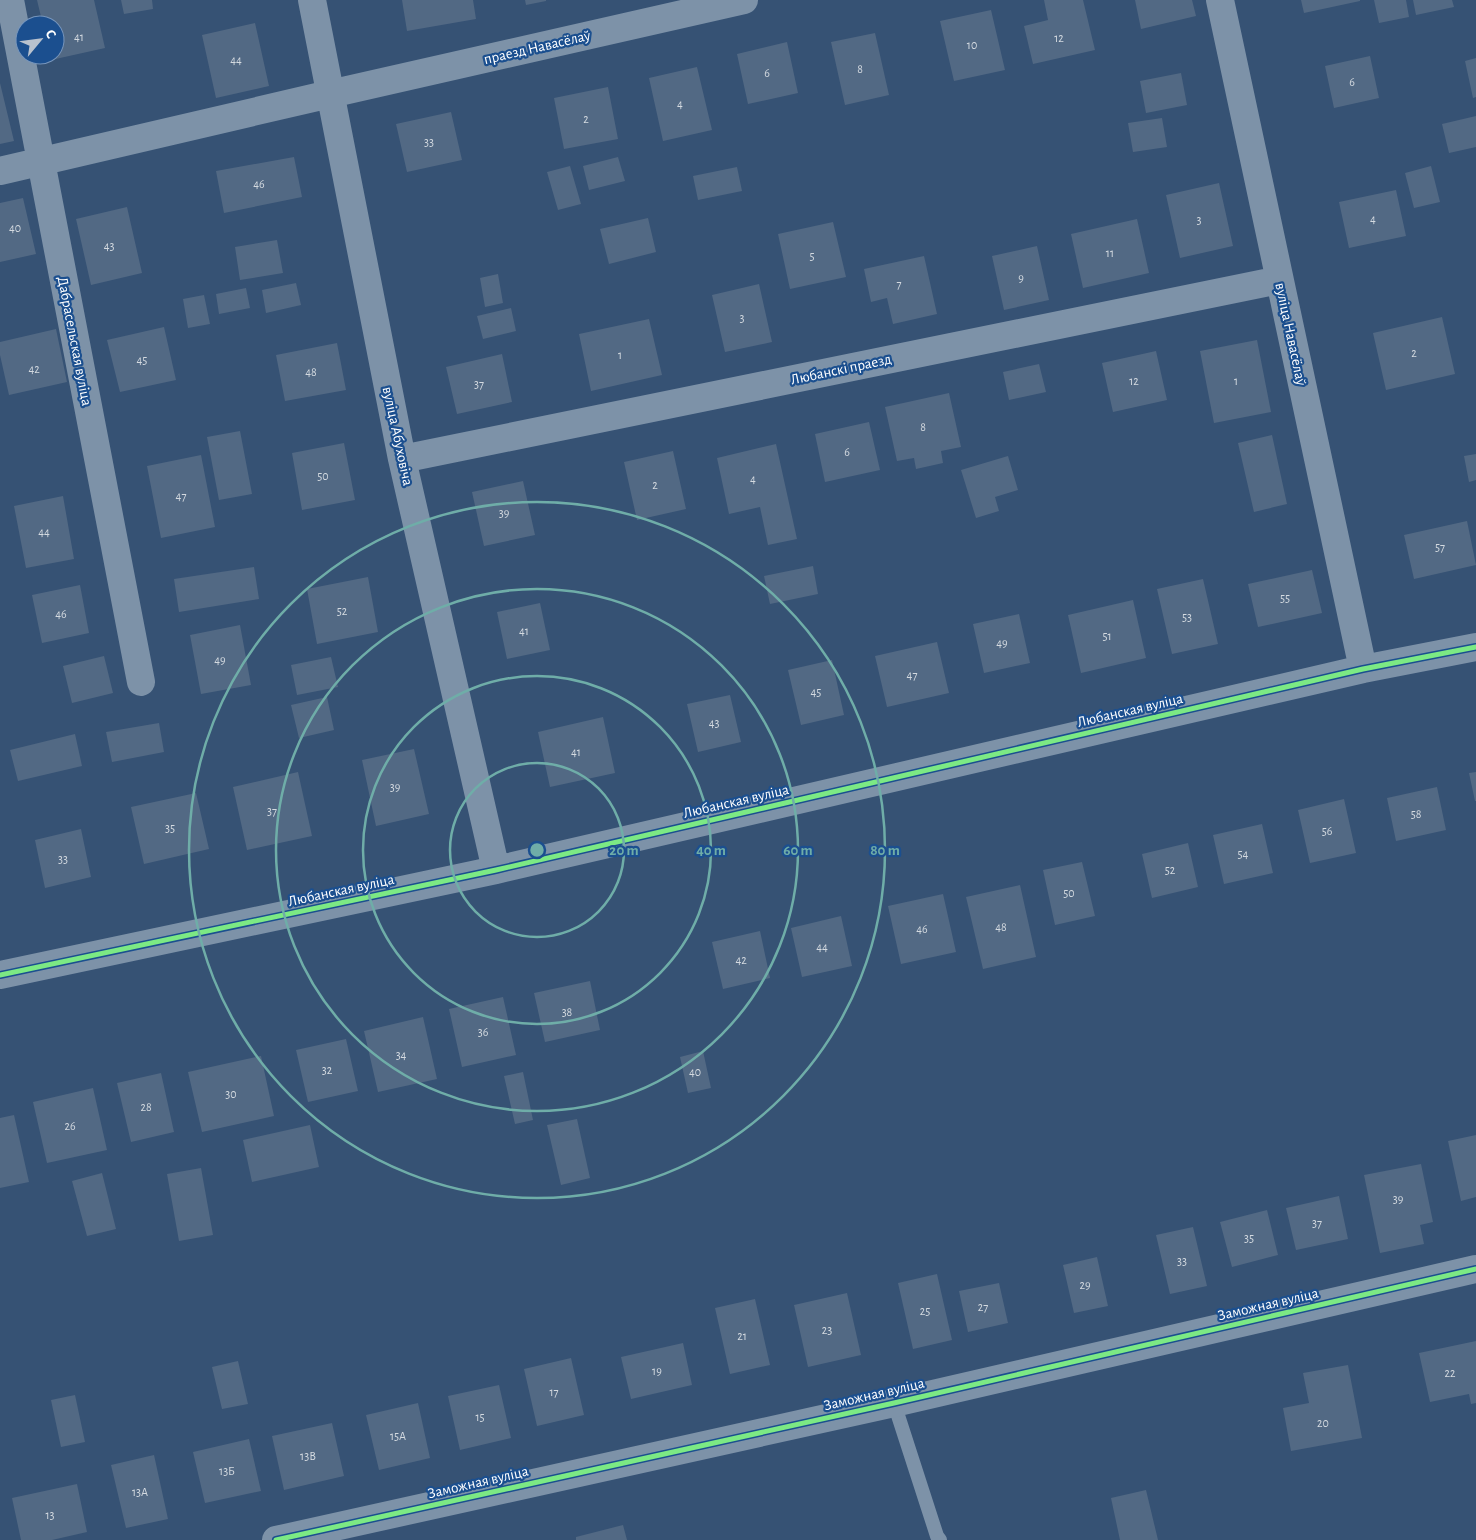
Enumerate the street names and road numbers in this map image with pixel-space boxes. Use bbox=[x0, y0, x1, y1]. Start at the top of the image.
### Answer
street label: праезд Навасёлаў bbox=[482, 28, 593, 67]
street label: Дабрасельская вуліца bbox=[55, 275, 94, 407]
street label: вуліца Навасёлаў bbox=[1272, 281, 1309, 387]
street label: Любанскі праезд bbox=[789, 351, 893, 388]
street label: вуліца Абуховіча bbox=[380, 385, 415, 487]
street label: Любанская вуліца bbox=[1076, 691, 1185, 730]
street label: Любанская вуліца bbox=[682, 782, 791, 821]
street label: Любанская вуліца bbox=[287, 872, 396, 909]
street label: Заможная вуліца bbox=[1216, 1286, 1320, 1323]
street label: Заможная вуліца bbox=[822, 1376, 926, 1413]
street label: Заможная вуліца bbox=[426, 1464, 530, 1501]

